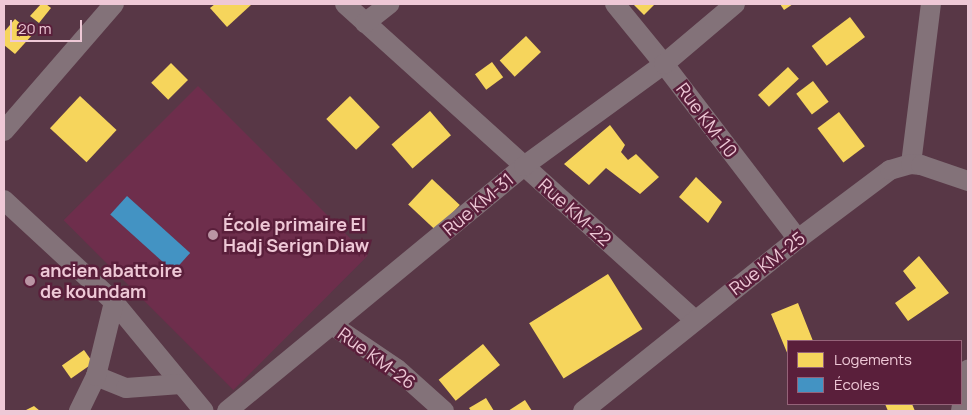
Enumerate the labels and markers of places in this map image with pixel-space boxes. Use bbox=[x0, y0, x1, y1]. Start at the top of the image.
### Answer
place label: École primaire El Hadj Serign Diaw bbox=[223, 214, 369, 256]
marker: École primaire El Hadj Serign Diaw bbox=[207, 229, 219, 241]
place label: ancien abattoire de koundam bbox=[40, 260, 182, 302]
marker: ancien abattoire de koundam bbox=[24, 275, 36, 287]

